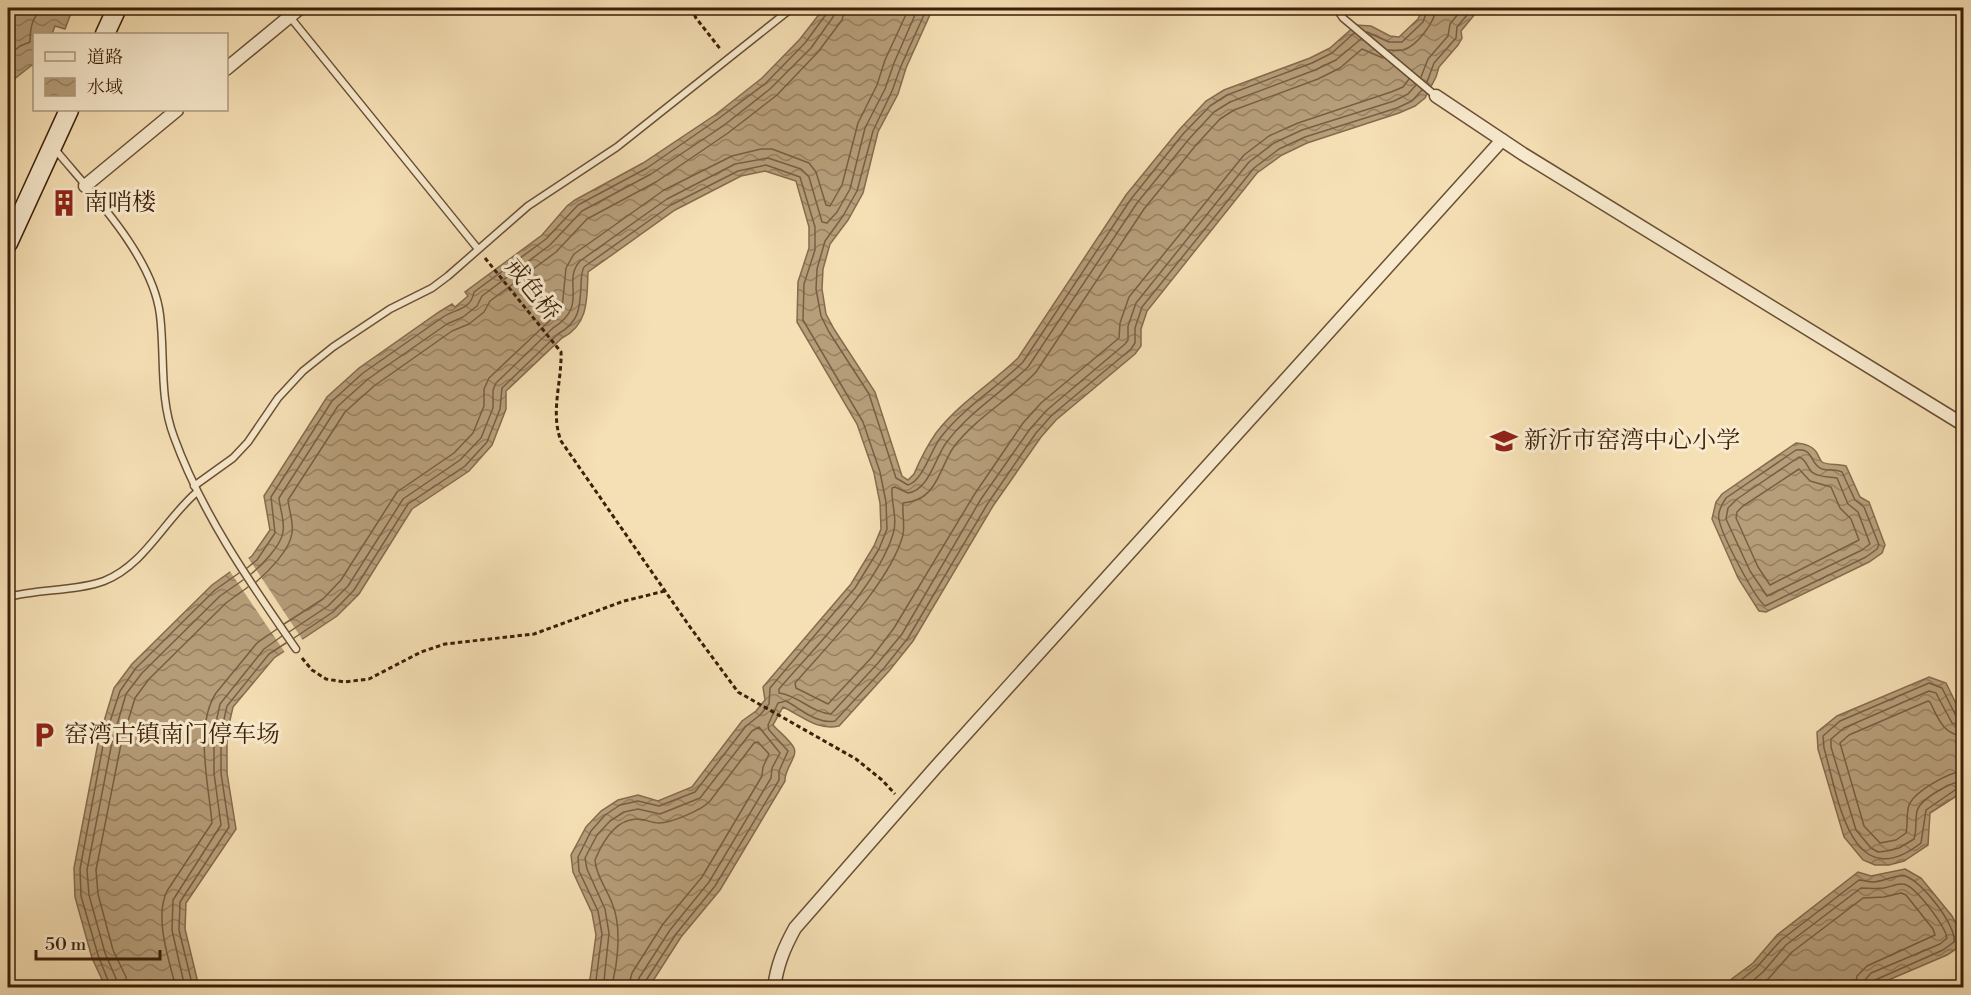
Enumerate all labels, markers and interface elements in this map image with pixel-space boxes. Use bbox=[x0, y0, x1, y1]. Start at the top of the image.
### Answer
legend bbox=[33, 33, 228, 111]
text: 道路 bbox=[87, 46, 123, 69]
text: 水域 bbox=[87, 76, 123, 99]
building icon: 南哨楼 bbox=[49, 188, 79, 218]
place label: 南哨楼 bbox=[84, 188, 156, 218]
street label: 戒色桥 bbox=[498, 253, 566, 327]
school or university icon: 新沂市窑湾中心小学 bbox=[1489, 426, 1519, 456]
place label: 新沂市窑湾中心小学 bbox=[1524, 426, 1740, 456]
parking icon: 窑湾古镇南门停车场 bbox=[29, 720, 59, 750]
place label: 窑湾古镇南门停车场 bbox=[64, 720, 280, 750]
scale bar bbox=[36, 923, 160, 961]
text: 50 m bbox=[45, 933, 87, 956]

